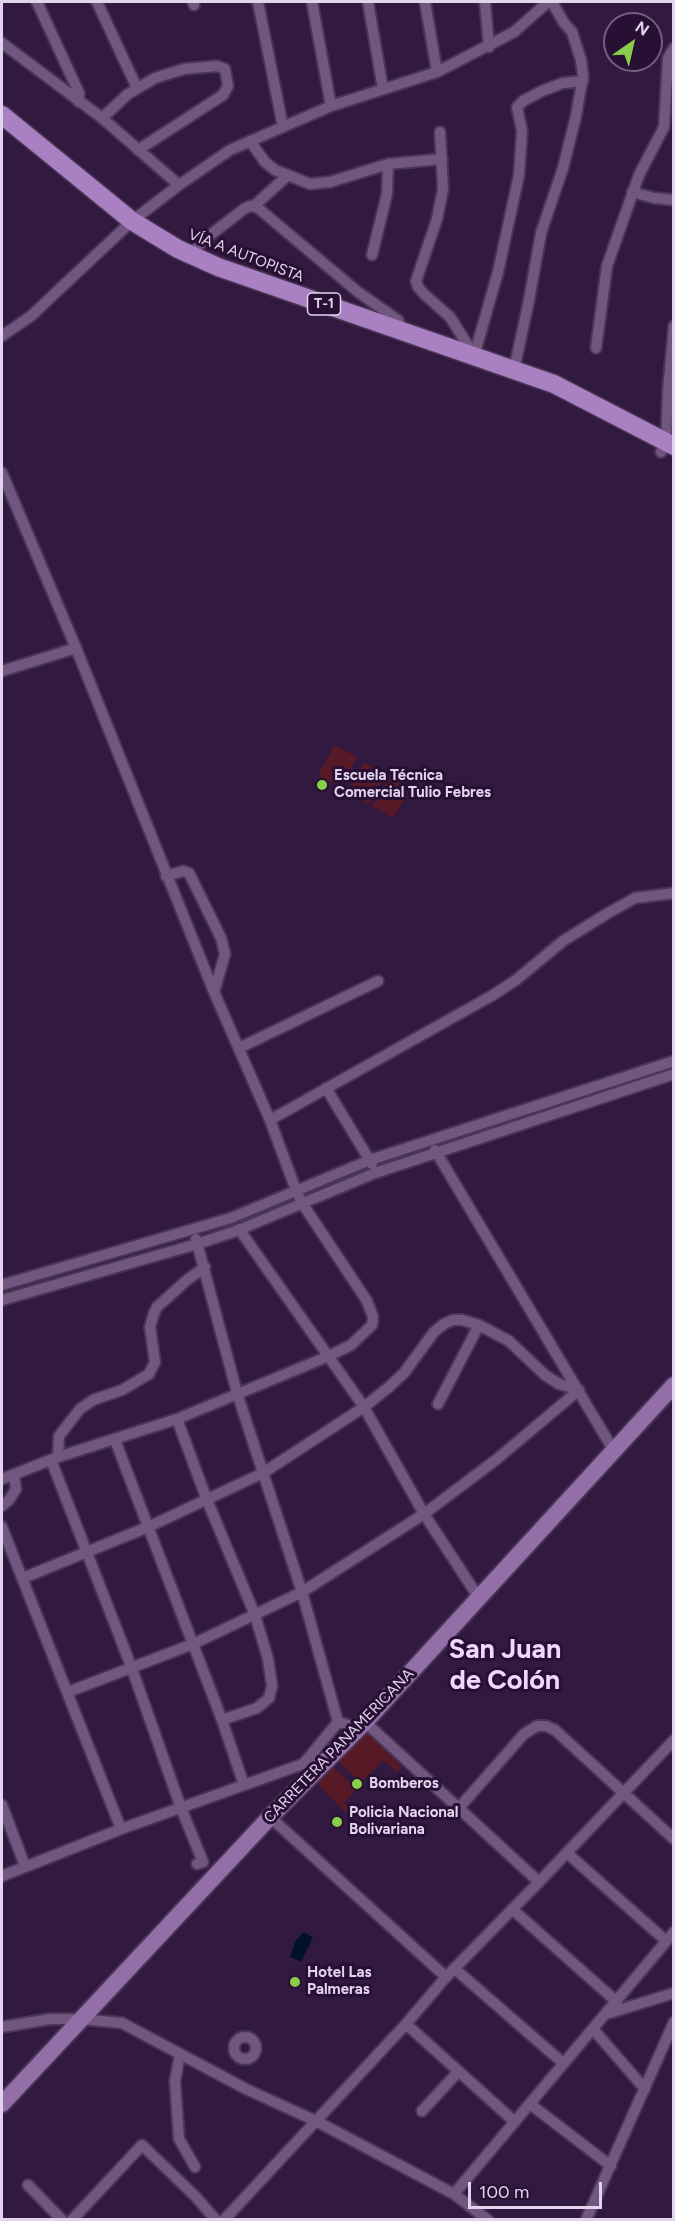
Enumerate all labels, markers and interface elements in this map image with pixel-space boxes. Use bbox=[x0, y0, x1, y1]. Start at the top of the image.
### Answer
north arrow bbox=[603, 12, 663, 72]
text: N bbox=[632, 17, 653, 40]
street label: VÍA A AUTOPISTA bbox=[186, 226, 306, 286]
road number: T-1 bbox=[308, 293, 340, 315]
place label: Escuela Técnica Comercial Tulio Febres bbox=[334, 767, 491, 802]
marker: Escuela Técnica Comercial Tulio Febres bbox=[315, 778, 329, 792]
district label: San Juan de Colón bbox=[449, 1634, 561, 1697]
street label: CARRETERA PANAMERICANA bbox=[260, 1665, 418, 1827]
place label: Bomberos bbox=[369, 1775, 439, 1793]
marker: Bomberos bbox=[350, 1777, 364, 1791]
place label: Policia Nacional Bolivariana bbox=[349, 1804, 459, 1839]
marker: Policia Nacional Bolivariana bbox=[330, 1815, 344, 1829]
place label: Hotel Las Palmeras bbox=[307, 1964, 371, 1999]
marker: Hotel Las Palmeras bbox=[288, 1975, 302, 1989]
scale bar bbox=[471, 2170, 604, 2208]
text: 100 m bbox=[479, 2181, 529, 2203]

